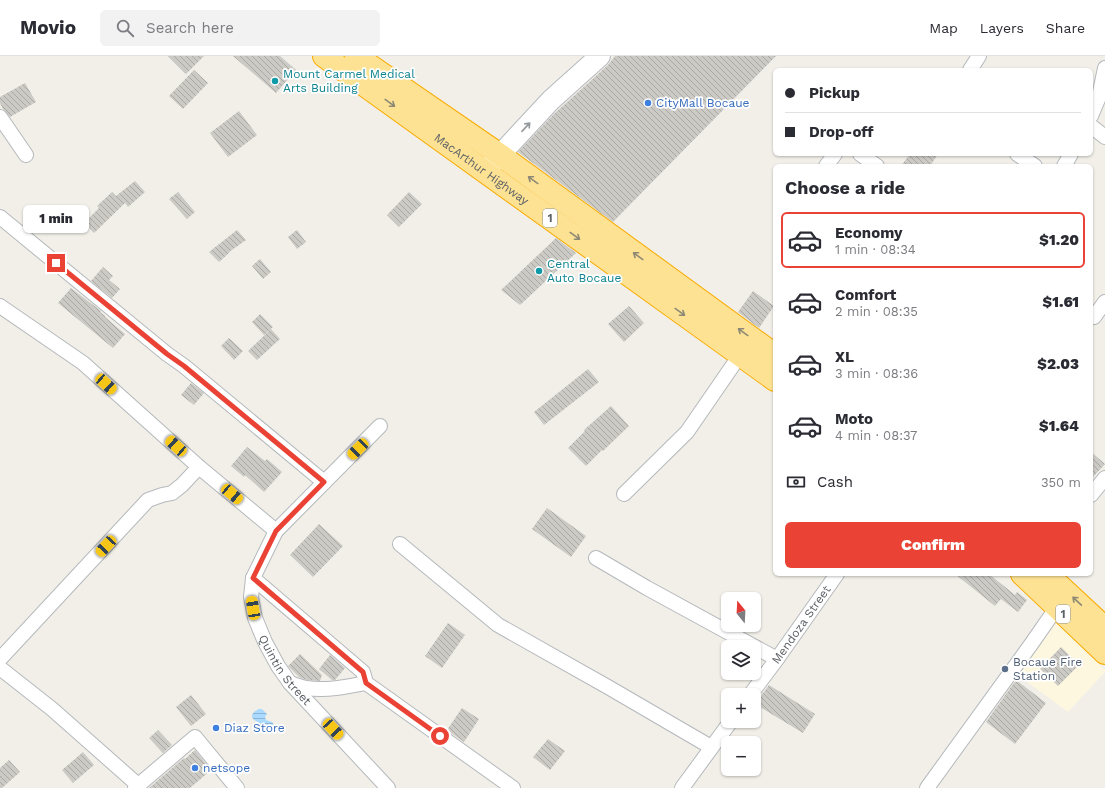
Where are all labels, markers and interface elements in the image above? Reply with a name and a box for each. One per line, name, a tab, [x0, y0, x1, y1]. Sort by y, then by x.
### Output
search box	[100, 10, 380, 46]
text: Movio	[20, 16, 76, 39]
icon: search	[114, 17, 136, 39]
text: Search here	[146, 19, 234, 37]
text: Map	[929, 20, 958, 36]
text: Layers	[980, 20, 1024, 36]
text: Share	[1046, 20, 1085, 36]
place label: Mount Carmel Medical Arts Building	[283, 67, 415, 95]
marker: Mount Carmel Medical Arts Building	[270, 76, 280, 86]
text: Pickup	[809, 84, 860, 102]
place label: CityMall Bocaue	[656, 96, 750, 110]
marker: CityMall Bocaue	[643, 98, 653, 108]
one-way arrow	[384, 99, 395, 107]
one-way arrow	[522, 122, 531, 132]
text: Drop-off	[809, 123, 874, 141]
street label: MacArthur Highway	[432, 131, 532, 208]
one-way arrow	[528, 175, 539, 184]
text: Choose a ride	[785, 177, 905, 198]
callout: 1 min	[23, 205, 89, 233]
road number: 1	[543, 209, 557, 227]
text: 1 min	[39, 211, 73, 226]
icon: car	[787, 222, 823, 258]
text: Economy	[835, 224, 902, 242]
text: $1.20	[1039, 231, 1079, 249]
one-way arrow	[569, 232, 580, 240]
text: 1 min · 08:34	[835, 242, 916, 257]
one-way arrow	[633, 252, 644, 260]
route end	[47, 254, 65, 272]
place label: Central Auto Bocaue	[547, 257, 621, 285]
marker: Central Auto Bocaue	[534, 266, 544, 276]
icon: car	[787, 284, 823, 320]
text: Comfort	[835, 286, 896, 304]
text: $1.61	[1043, 293, 1079, 311]
text: 2 min · 08:35	[835, 304, 918, 319]
one-way arrow	[675, 308, 686, 316]
one-way arrow	[738, 328, 749, 336]
icon: car	[787, 346, 823, 382]
text: XL	[835, 348, 854, 366]
text: $2.03	[1037, 355, 1079, 373]
text: 3 min · 08:36	[835, 366, 918, 381]
car	[93, 372, 119, 396]
icon: car	[787, 408, 823, 444]
text: Moto	[835, 410, 873, 428]
text: $1.64	[1039, 417, 1079, 435]
text: 4 min · 08:37	[835, 428, 917, 443]
car	[163, 434, 189, 458]
car	[345, 436, 371, 462]
icon: cash	[785, 471, 807, 493]
text: Cash	[817, 473, 853, 491]
text: 350 m	[1041, 475, 1081, 490]
car	[219, 482, 245, 506]
button: Confirm	[785, 522, 1081, 568]
car	[93, 533, 119, 559]
street label: Mendoza Street	[769, 583, 834, 666]
north arrow	[721, 592, 761, 632]
map controls	[721, 592, 761, 776]
car	[245, 595, 261, 621]
one-way arrow	[1072, 597, 1082, 606]
road number: 1	[1056, 605, 1070, 623]
street label: Quintin Street	[256, 633, 314, 708]
button: layers	[721, 640, 761, 680]
place label: Bocaue Fire Station	[1013, 655, 1082, 683]
marker: Bocaue Fire Station	[1000, 664, 1010, 674]
button: +	[721, 688, 761, 728]
car	[320, 716, 346, 742]
place label: Diaz Store	[224, 721, 285, 735]
marker: Diaz Store	[211, 723, 221, 733]
route start	[431, 727, 449, 745]
button: −	[721, 736, 761, 776]
place label: netsope	[203, 761, 250, 775]
marker: netsope	[190, 763, 200, 773]

